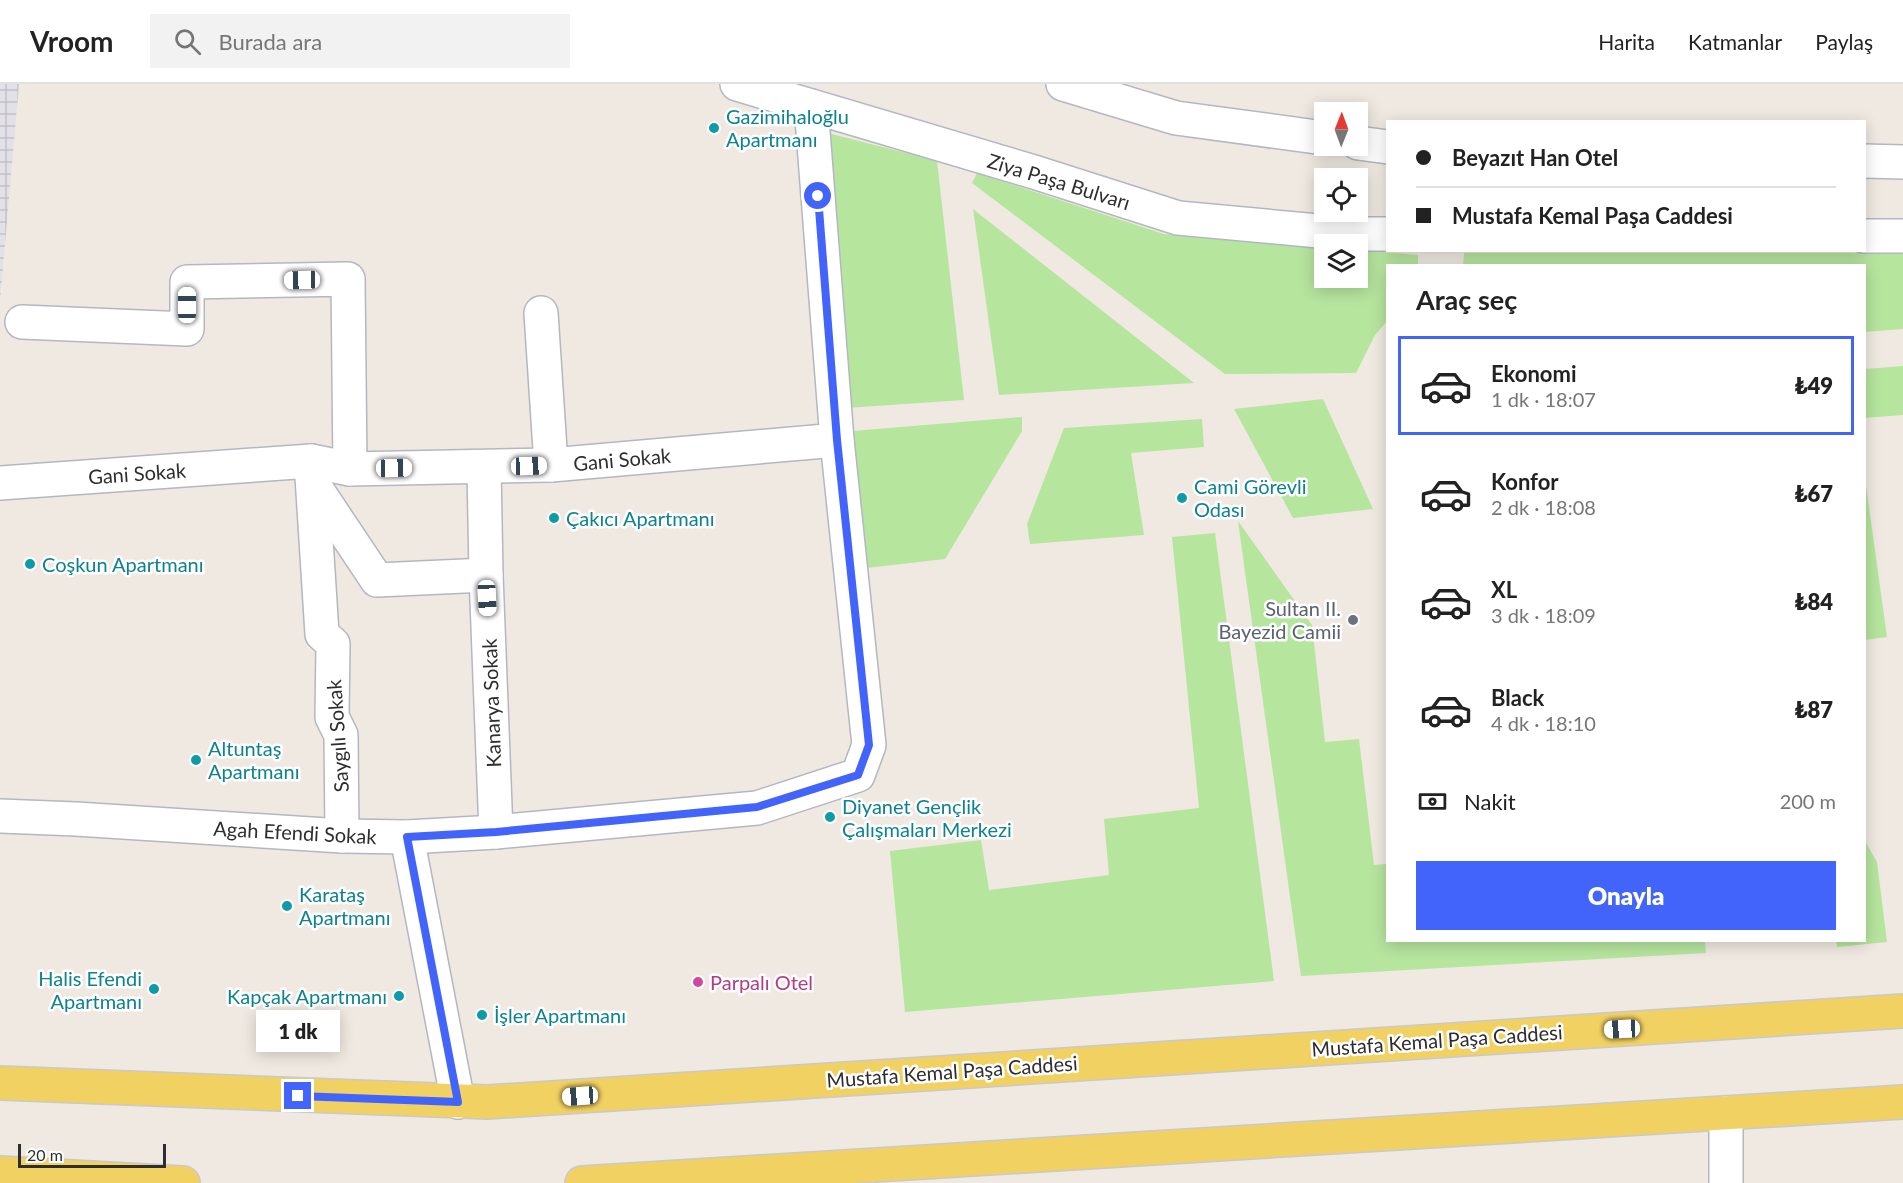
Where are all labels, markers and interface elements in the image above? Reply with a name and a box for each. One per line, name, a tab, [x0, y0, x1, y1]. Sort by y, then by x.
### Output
search box	[150, 14, 570, 68]
text: Vroom	[30, 24, 114, 58]
icon: search	[171, 25, 204, 58]
text: Burada ara	[219, 28, 322, 55]
text: Harita	[1598, 29, 1655, 54]
text: Katmanlar	[1688, 29, 1782, 54]
text: Paylaş	[1815, 29, 1873, 54]
north arrow	[1314, 102, 1368, 156]
map controls	[1314, 102, 1368, 288]
place label: Gazimihaloğlu Apartmanı	[726, 104, 849, 151]
marker: Gazimihaloğlu Apartmanı	[707, 121, 721, 135]
text: Beyazıt Han Otel	[1452, 144, 1618, 171]
street label: Ziya Paşa Bulvarı	[985, 148, 1133, 214]
button: locate	[1314, 168, 1368, 222]
route start	[804, 182, 831, 209]
text: Mustafa Kemal Paşa Caddesi	[1452, 202, 1733, 229]
button: layers	[1314, 234, 1368, 288]
car	[284, 271, 320, 289]
text: Araç seç	[1416, 283, 1517, 316]
car	[178, 287, 196, 323]
icon: car	[1419, 359, 1473, 413]
text: Ekonomi	[1491, 360, 1577, 387]
text: ₺49	[1795, 372, 1833, 399]
text: 1 dk · 18:07	[1491, 387, 1596, 411]
street label: Gani Sokak	[572, 443, 673, 475]
car	[511, 456, 547, 476]
street label: Gani Sokak	[87, 458, 188, 488]
car	[376, 459, 412, 477]
icon: car	[1419, 467, 1473, 521]
text: Konfor	[1491, 468, 1559, 495]
place label: Cami Görevli Odası	[1194, 474, 1307, 521]
text: ₺67	[1795, 480, 1833, 507]
marker: Cami Görevli Odası	[1175, 491, 1189, 505]
text: 2 dk · 18:08	[1491, 495, 1596, 519]
place label: Çakıcı Apartmanı	[566, 506, 715, 530]
marker: Çakıcı Apartmanı	[547, 511, 561, 525]
place label: Coşkun Apartmanı	[42, 552, 204, 576]
marker: Coşkun Apartmanı	[23, 557, 37, 571]
icon: car	[1419, 575, 1473, 629]
text: XL	[1491, 576, 1517, 603]
car	[477, 580, 497, 616]
text: ₺84	[1795, 588, 1833, 615]
place label: Sultan II. Bayezid Camii	[1218, 596, 1341, 643]
text: 3 dk · 18:09	[1491, 603, 1596, 627]
marker: Sultan II. Bayezid Camii	[1346, 613, 1360, 627]
street label: Kanarya Sokak	[477, 637, 505, 768]
street label: Saygılı Sokak	[321, 678, 353, 793]
icon: car	[1419, 683, 1473, 737]
text: Black	[1491, 684, 1544, 711]
text: ₺87	[1795, 696, 1833, 723]
text: 4 dk · 18:10	[1491, 711, 1596, 735]
place label: Altuntaş Apartmanı	[208, 736, 299, 783]
marker: Altuntaş Apartmanı	[189, 753, 203, 767]
icon: cash	[1416, 785, 1449, 818]
text: Nakit	[1464, 788, 1516, 815]
text: 200 m	[1780, 789, 1836, 813]
place label: Diyanet Gençlik Çalışmaları Merkezi	[842, 794, 1012, 841]
marker: Diyanet Gençlik Çalışmaları Merkezi	[823, 810, 837, 824]
street label: Agah Efendi Sokak	[213, 816, 378, 848]
button: Onayla	[1416, 861, 1836, 930]
place label: Karataş Apartmanı	[299, 882, 390, 929]
marker: Karataş Apartmanı	[280, 899, 294, 913]
place label: Halis Efendi Apartmanı	[38, 966, 142, 1013]
place label: Parpalı Otel	[710, 970, 813, 994]
marker: Parpalı Otel	[691, 975, 705, 989]
marker: Halis Efendi Apartmanı	[147, 982, 161, 996]
place label: Kapçak Apartmanı	[227, 984, 387, 1008]
marker: Kapçak Apartmanı	[392, 989, 406, 1003]
place label: İşler Apartmanı	[494, 1003, 626, 1027]
marker: İşler Apartmanı	[475, 1008, 489, 1022]
callout: 1 dk	[256, 1009, 340, 1051]
text: 1 dk	[279, 1019, 317, 1043]
street label: Mustafa Kemal Paşa Caddesi	[1311, 1019, 1563, 1061]
car	[1604, 1019, 1640, 1039]
street label: Mustafa Kemal Paşa Caddesi	[826, 1050, 1078, 1092]
route end	[284, 1082, 311, 1109]
car	[561, 1086, 599, 1106]
scale bar	[18, 1141, 166, 1168]
text: 20 m	[27, 1145, 63, 1164]

